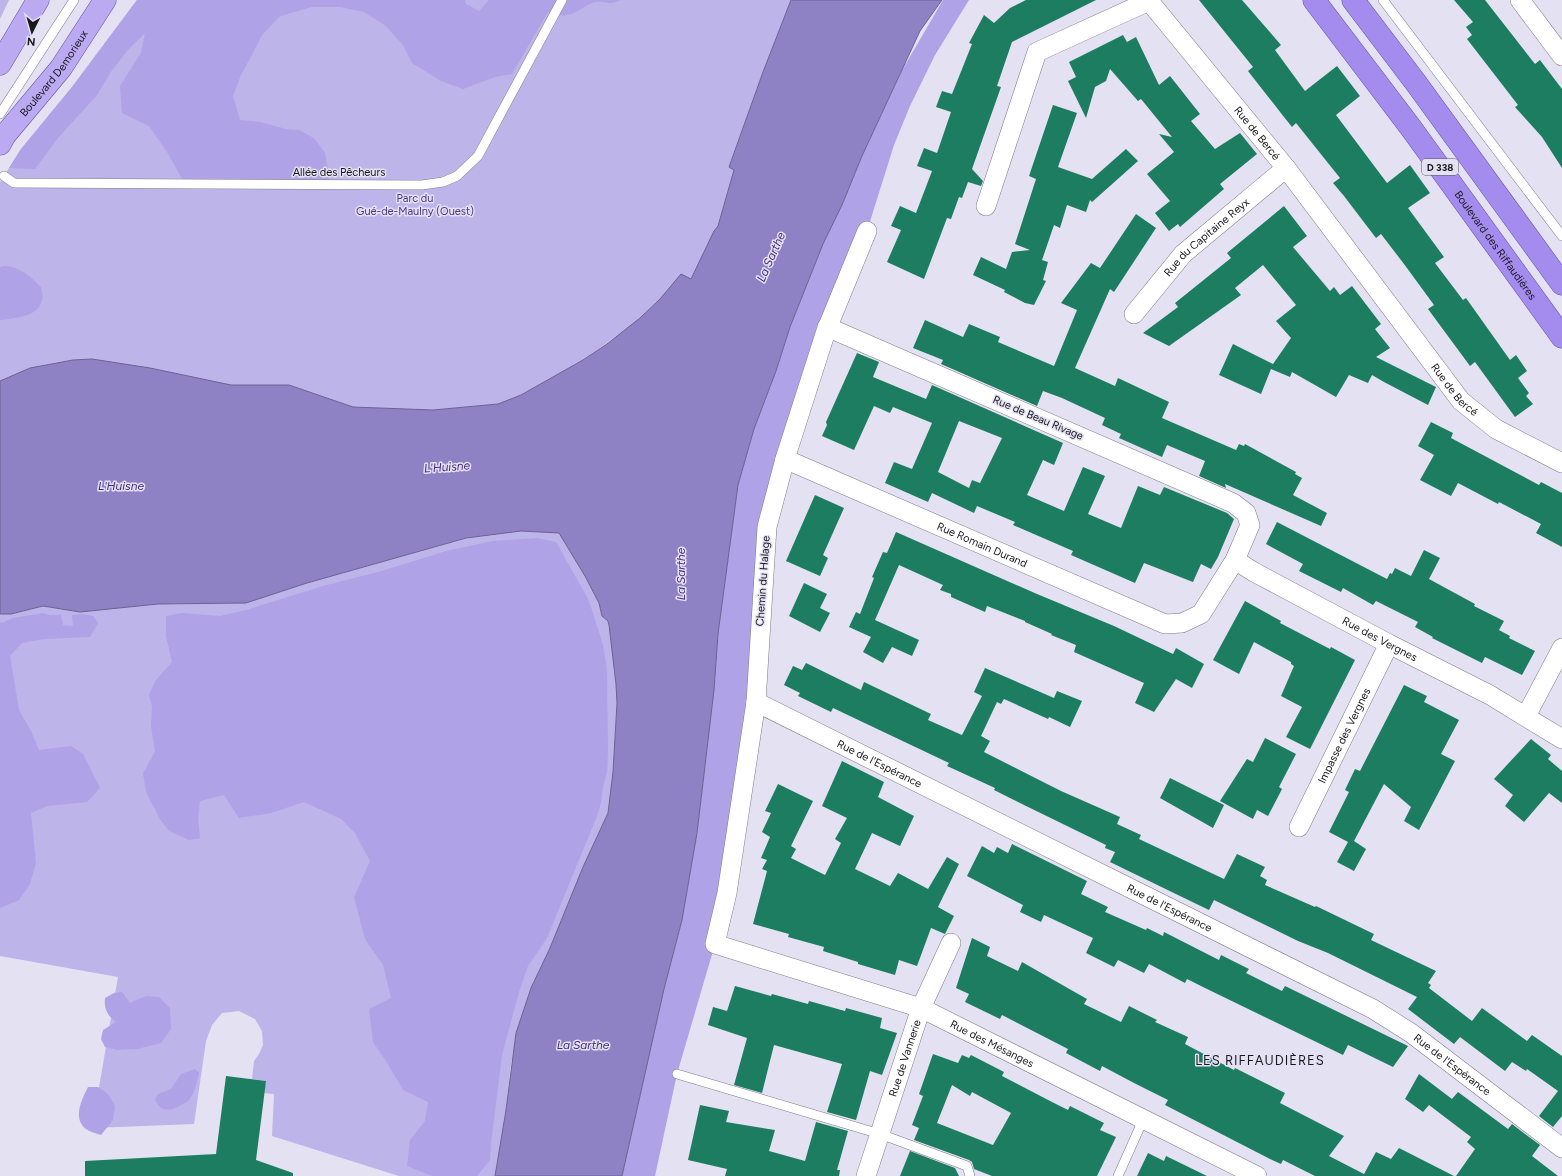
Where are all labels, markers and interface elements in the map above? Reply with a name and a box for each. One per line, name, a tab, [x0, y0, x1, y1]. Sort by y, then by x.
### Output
north arrow	[12, 12, 52, 52]
street label: Boulevard Demorieux	[17, 27, 91, 119]
text: N	[26, 35, 36, 48]
street label: Rue de Bercé	[1232, 104, 1283, 162]
road number: D 338	[1422, 159, 1458, 175]
street label: Allée des Pêcheurs	[293, 166, 385, 179]
street label: Boulevard des Riffaudières	[1452, 188, 1539, 302]
park label: Parc du Gué-de-Maulny (Ouest)	[356, 192, 474, 218]
street label: Rue du Capitaine Reyx	[1161, 195, 1252, 279]
water label: La Sarthe	[754, 230, 788, 284]
street label: Rue de Bercé	[1429, 361, 1481, 419]
street label: Rue de Beau Rivage	[991, 393, 1085, 443]
water label: L'Huisne	[424, 458, 471, 476]
water label: L'Huisne	[98, 479, 144, 493]
street label: Rue Romain Durand	[935, 519, 1029, 570]
street label: Chemin du Halage	[753, 535, 773, 627]
water label: La Sarthe	[674, 547, 688, 600]
street label: Rue des Vergnes	[1340, 614, 1420, 664]
street label: Impasse des Vergnes	[1315, 686, 1373, 785]
street label: Rue de l'Espérance	[835, 737, 924, 790]
street label: Rue de l'Espérance	[1125, 881, 1214, 934]
street label: Rue des Mésanges	[948, 1017, 1036, 1070]
street label: Rue de Vannerie	[886, 1018, 923, 1098]
street label: Rue de l'Espérance	[1411, 1031, 1493, 1098]
water label: La Sarthe	[557, 1038, 610, 1052]
district label: LES RIFFAUDIÈRES	[1195, 1053, 1325, 1068]

